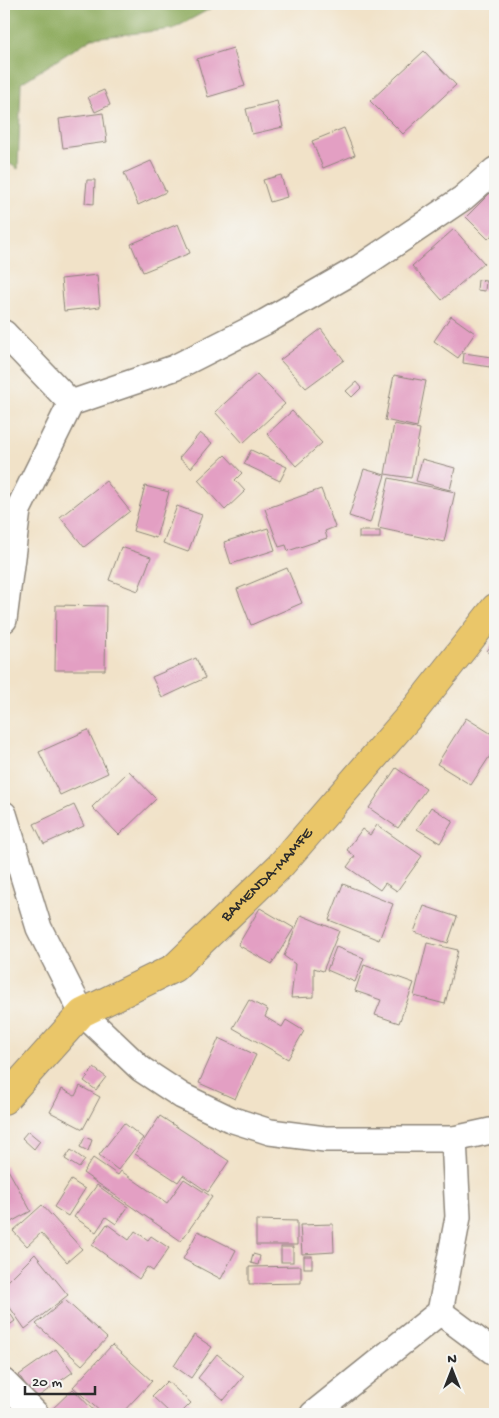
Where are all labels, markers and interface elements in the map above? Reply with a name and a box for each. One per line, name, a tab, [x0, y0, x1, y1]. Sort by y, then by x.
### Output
street label: BAMENDA-MAMFE	[217, 824, 318, 927]
north arrow	[426, 1346, 476, 1396]
text: N	[447, 1351, 457, 1368]
scale bar	[25, 1363, 95, 1395]
text: 20 m	[32, 1374, 62, 1392]

